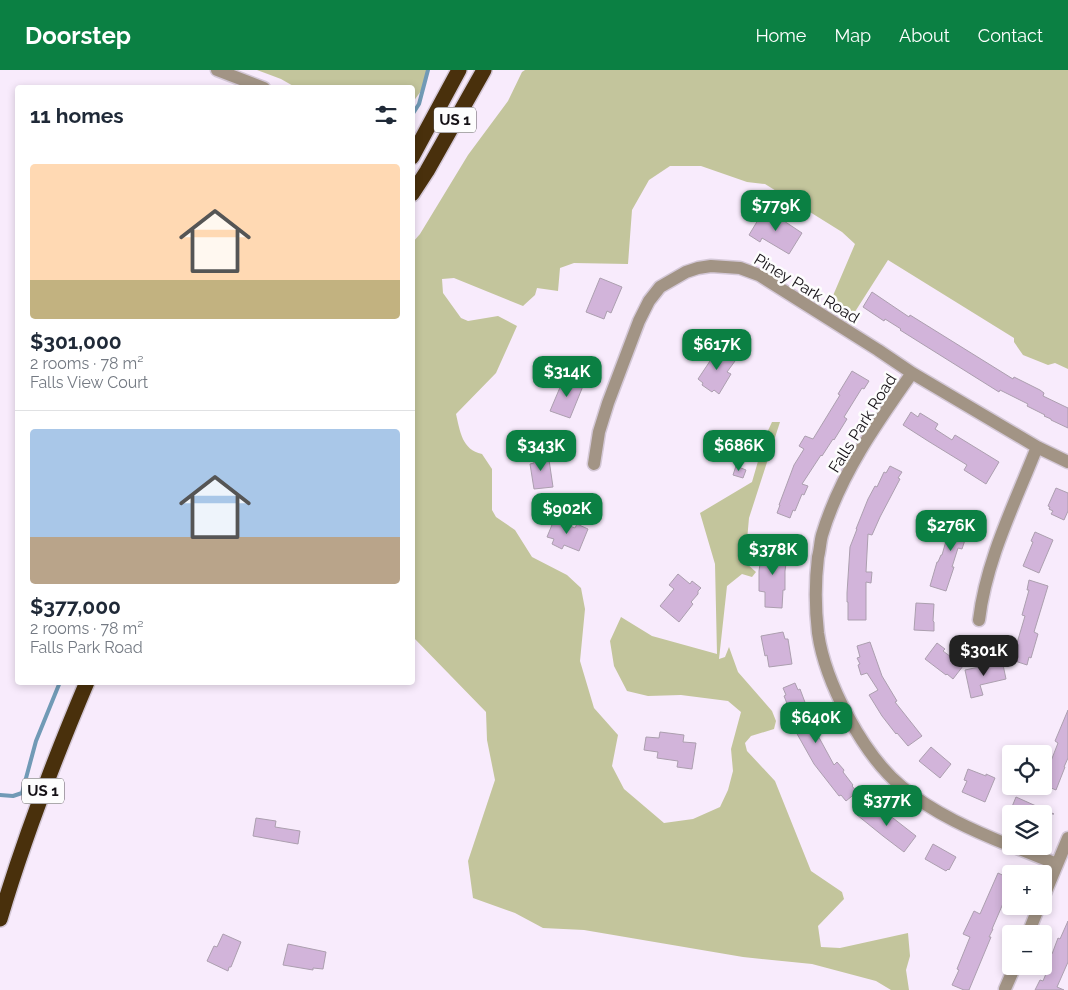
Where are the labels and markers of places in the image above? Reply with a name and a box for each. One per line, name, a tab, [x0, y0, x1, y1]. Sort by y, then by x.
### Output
pin: $779K	[741, 190, 811, 232]
pin: $617K	[682, 328, 752, 371]
pin: $314K	[532, 356, 602, 398]
pin: $343K	[506, 430, 576, 472]
pin: $686K	[704, 430, 774, 472]
pin: $902K	[532, 492, 602, 535]
pin: $276K	[916, 510, 986, 552]
pin: $378K	[738, 534, 808, 576]
pin: $301K	[949, 634, 1019, 677]
pin: $640K	[781, 702, 851, 744]
pin: $377K	[852, 784, 922, 827]

